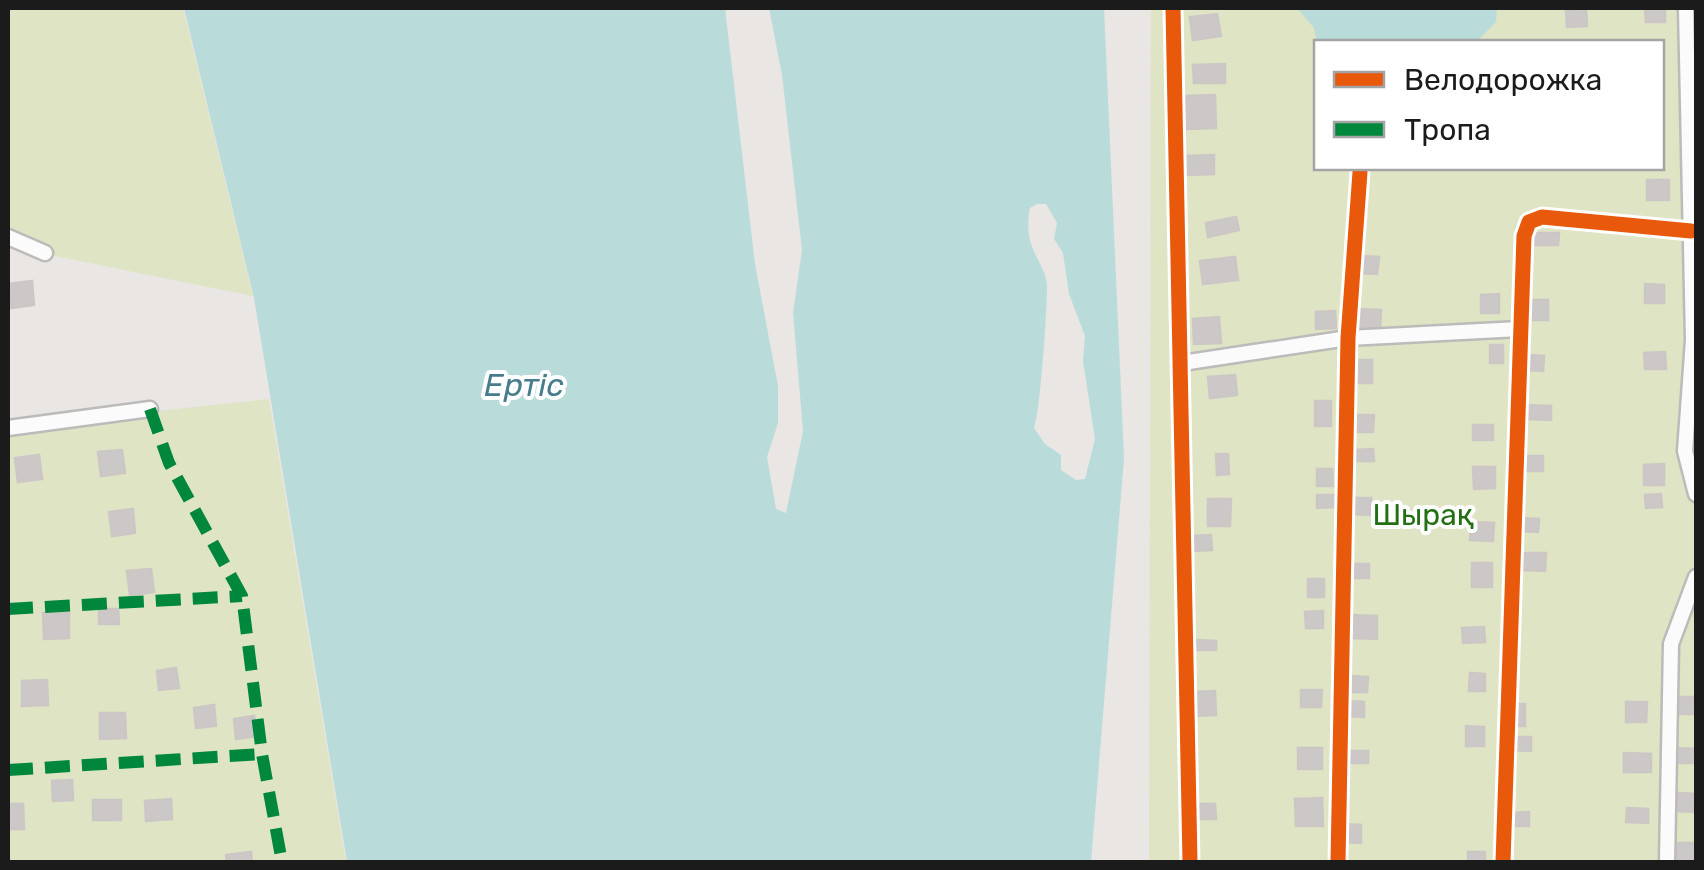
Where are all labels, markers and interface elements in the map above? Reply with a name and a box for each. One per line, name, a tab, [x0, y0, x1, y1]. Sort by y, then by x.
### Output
legend	[1314, 40, 1664, 170]
text: Велодорожка	[1404, 62, 1602, 98]
text: Тропа	[1404, 112, 1491, 148]
water label: Ертіс	[484, 366, 564, 404]
park label: Шырақ	[1372, 497, 1474, 533]

